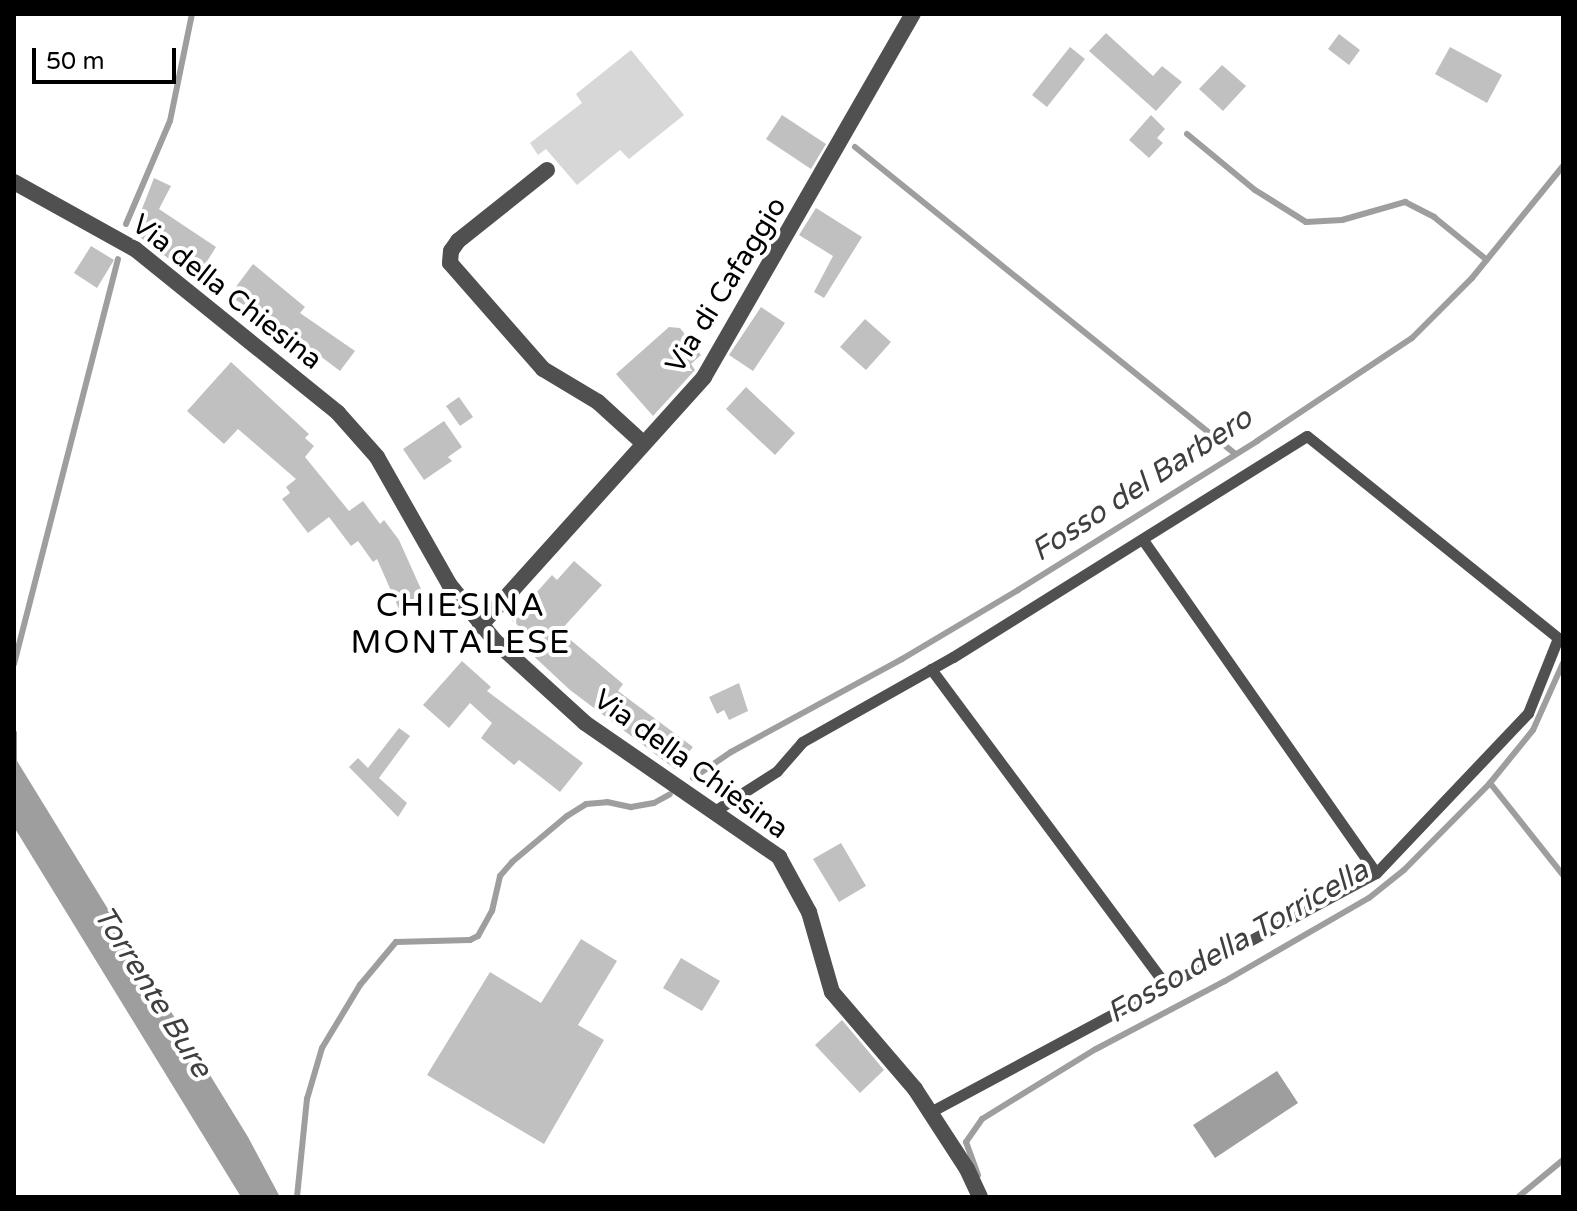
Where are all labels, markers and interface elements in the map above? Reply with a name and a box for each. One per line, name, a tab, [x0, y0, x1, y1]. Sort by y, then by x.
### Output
scale bar	[36, 32, 180, 82]
text: 50 m	[46, 47, 104, 76]
street label: Via di Cafaggio	[658, 191, 794, 379]
street label: Via della Chiesina	[125, 207, 329, 377]
water label: Fosso del Barbero	[1025, 400, 1259, 570]
district label: CHIESINA MONTALESE	[351, 588, 571, 663]
street label: Via della Chiesina	[587, 682, 795, 846]
water label: Fosso della Torricella	[1101, 853, 1375, 1031]
water label: Torrente Bure	[85, 900, 219, 1084]

